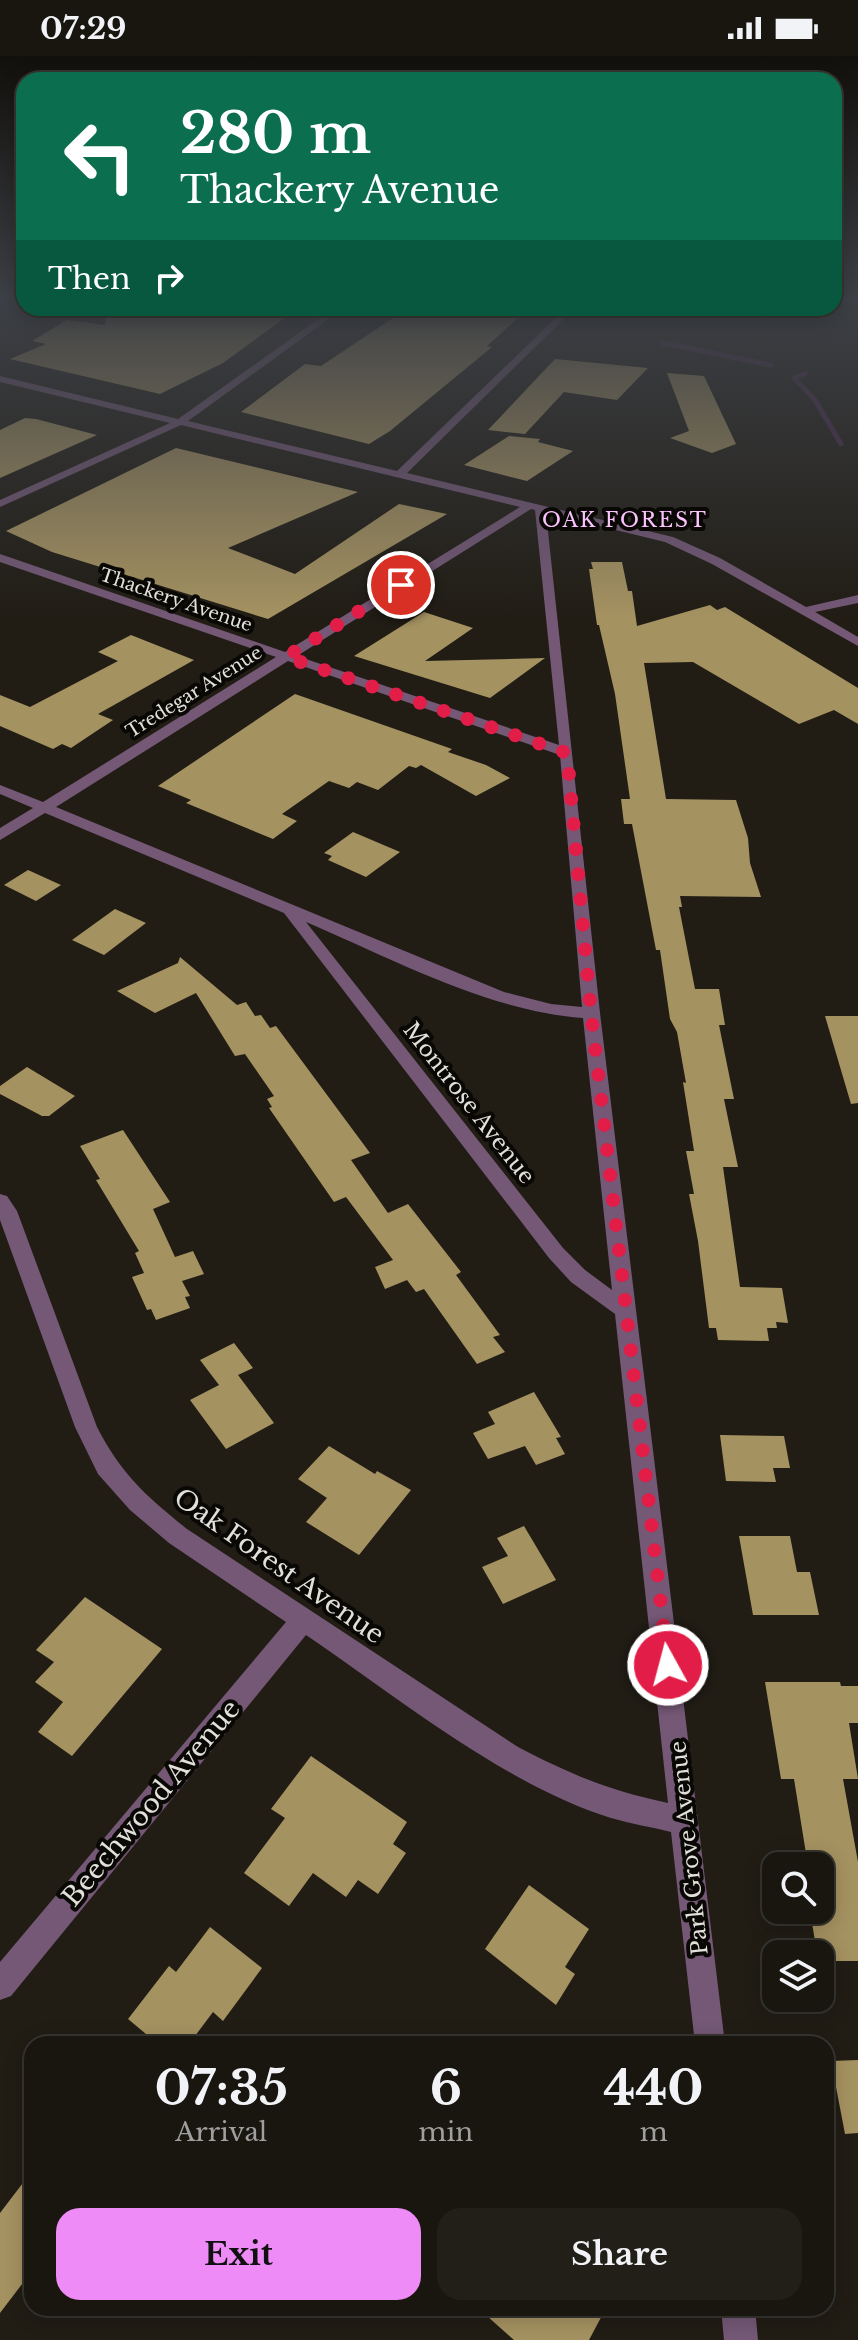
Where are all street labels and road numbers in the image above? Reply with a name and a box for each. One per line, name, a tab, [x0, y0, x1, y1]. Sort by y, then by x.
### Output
street label: Thackery Avenue	[97, 564, 255, 636]
street label: Tredegar Avenue	[122, 641, 266, 743]
street label: Montrose Avenue	[398, 1017, 540, 1189]
street label: Oak Forest Avenue	[168, 1481, 390, 1651]
street label: Beechwood Avenue	[55, 1693, 247, 1913]
street label: Park Grove Avenue	[664, 1740, 714, 1956]

